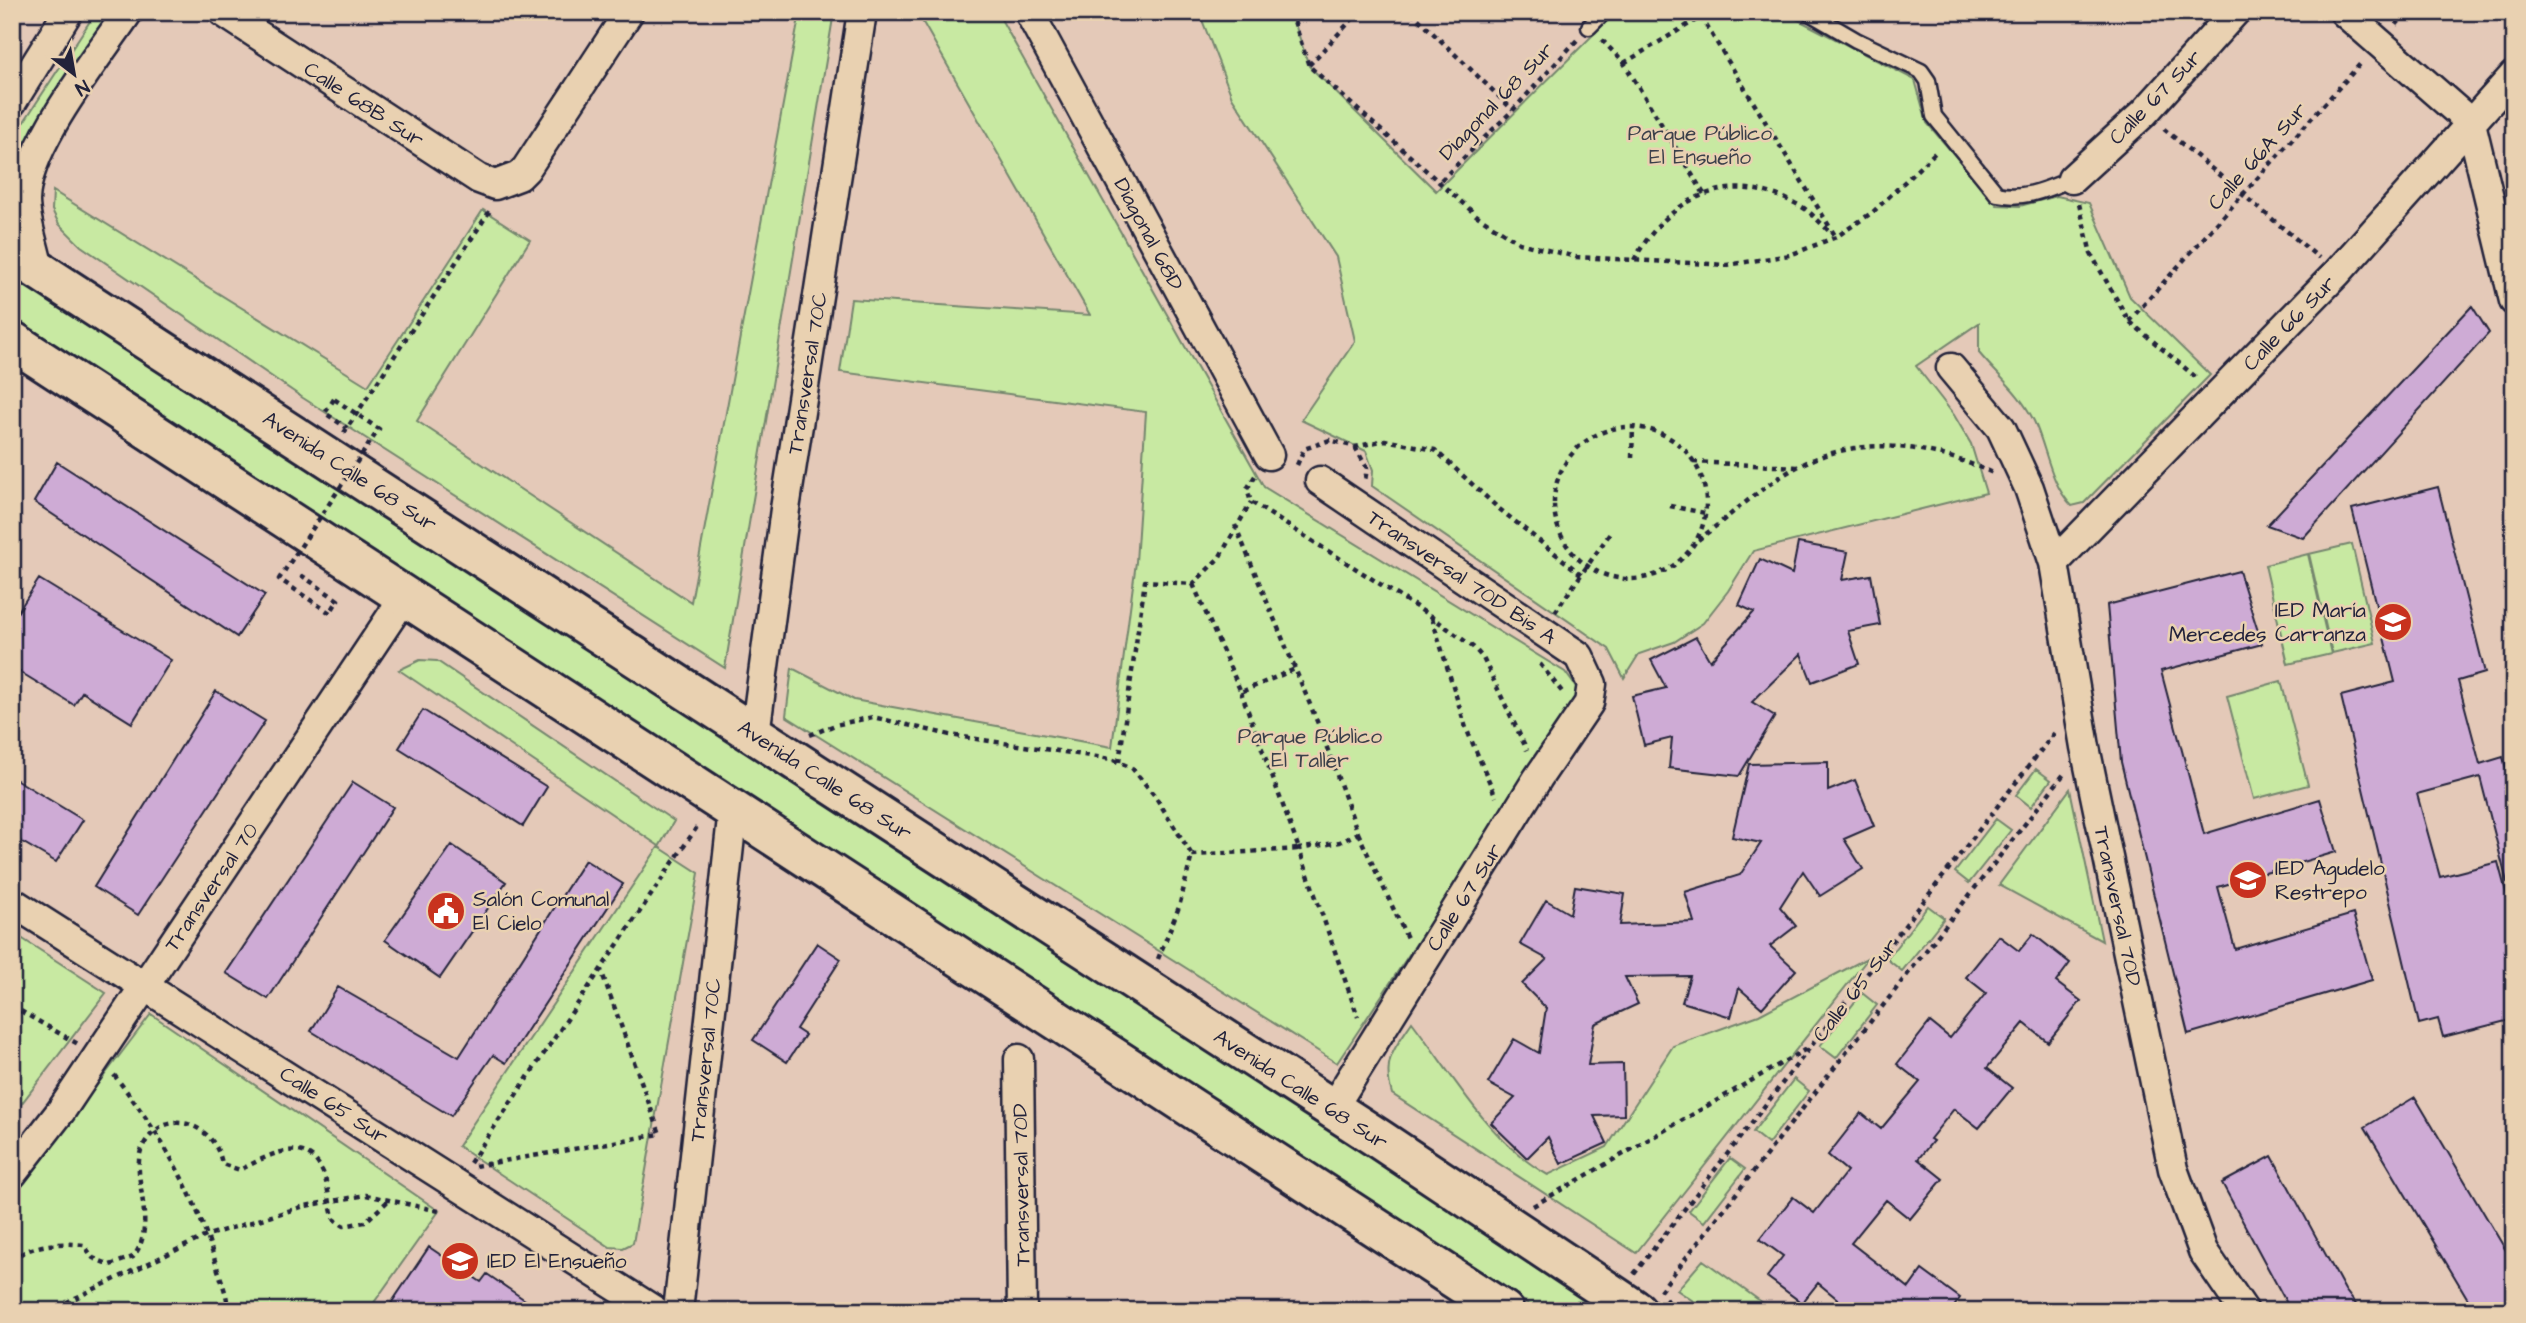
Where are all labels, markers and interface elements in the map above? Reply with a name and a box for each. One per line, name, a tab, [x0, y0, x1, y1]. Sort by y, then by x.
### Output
street label: Diagonal 68 Sur	[1432, 36, 1562, 168]
north arrow	[38, 38, 108, 108]
street label: Calle 67 Sur	[2102, 43, 2209, 151]
street label: Calle 68B Sur	[298, 55, 430, 154]
text: N	[70, 73, 94, 102]
street label: Calle 66A Sur	[2201, 96, 2314, 217]
park label: Parque Público El Ensueño	[1628, 119, 1772, 172]
street label: Diagonal 68D	[1105, 173, 1191, 297]
street label: Calle 66 Sur	[2236, 269, 2343, 377]
street label: Transversal 70C	[780, 290, 835, 456]
street label: Avenida Calle 68 Sur	[257, 404, 443, 539]
street label: Transversal 70D Bis A	[1362, 503, 1562, 652]
place label: IED María Mercedes Carranza	[2169, 596, 2366, 649]
school or university icon: IED María Mercedes Carranza	[2372, 601, 2414, 643]
street label: Avenida Calle 68 Sur	[732, 713, 918, 848]
park label: Parque Público El Taller	[1238, 722, 1382, 775]
street label: Transversal 70	[158, 817, 265, 957]
street label: Transversal 70D	[2086, 823, 2149, 989]
street label: Calle 67 Sur	[1420, 837, 1509, 957]
place label: IED Agudelo Restrepo	[2275, 854, 2385, 908]
school or university icon: IED Agudelo Restrepo	[2227, 859, 2269, 901]
place label: Salón Comunal El Cielo	[473, 885, 609, 938]
public building icon: Salón Comunal El Cielo	[425, 890, 467, 932]
street label: Calle 65 Sur	[1806, 932, 1905, 1048]
street label: Transversal 70C	[682, 977, 729, 1143]
street label: Avenida Calle 68 Sur	[1208, 1022, 1394, 1157]
street label: Calle 65 Sur	[274, 1059, 394, 1152]
street label: Transversal 70D	[1006, 1103, 1037, 1267]
school or university icon: IED El Ensueño	[439, 1240, 481, 1282]
place label: IED El Ensueño	[487, 1247, 627, 1276]

